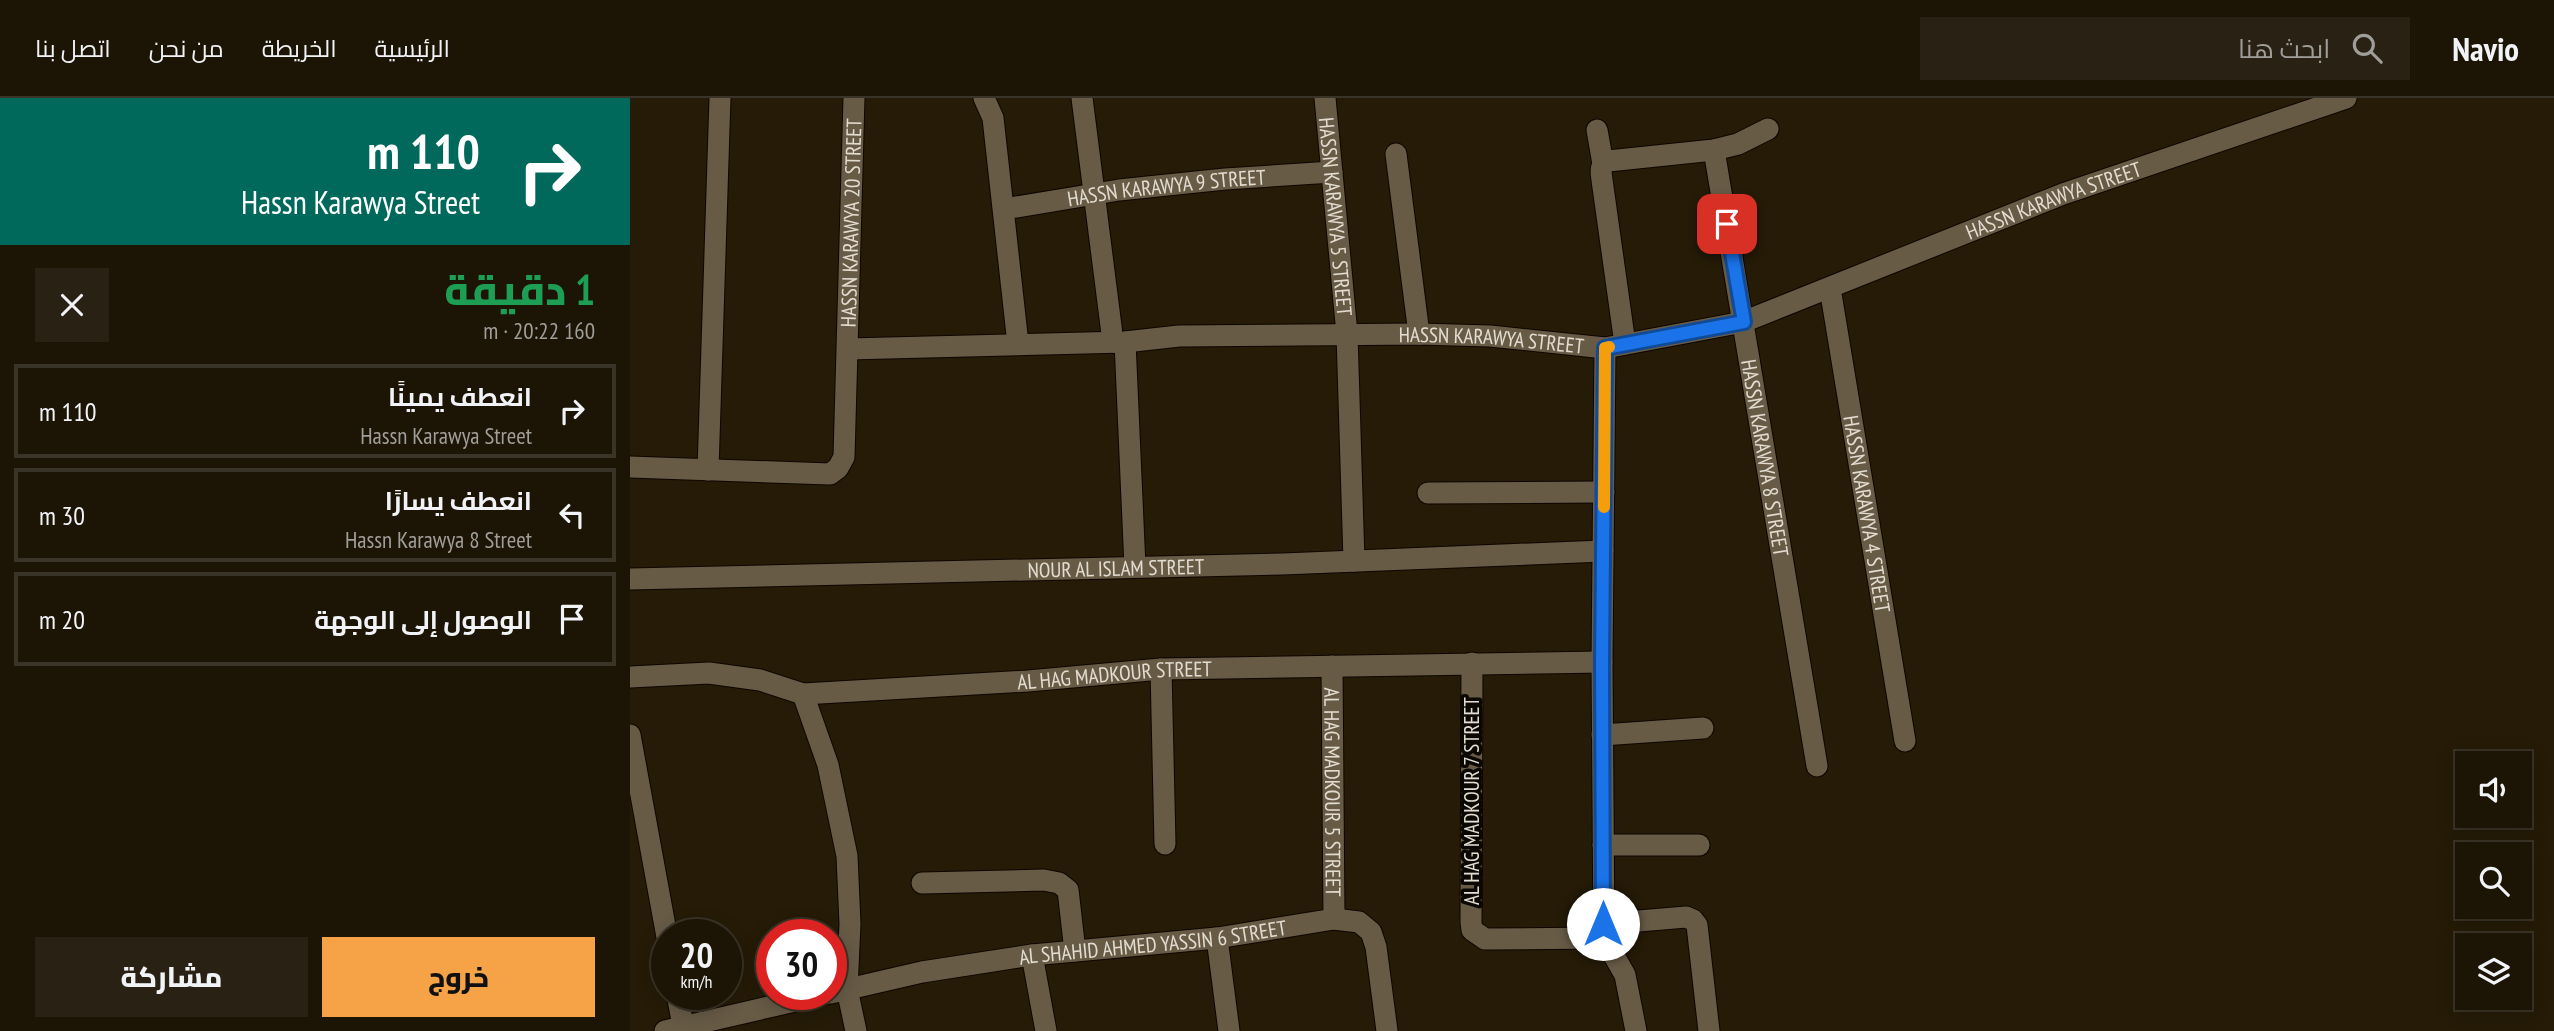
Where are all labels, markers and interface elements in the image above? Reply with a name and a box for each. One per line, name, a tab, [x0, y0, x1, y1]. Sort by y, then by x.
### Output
search box	[1920, 17, 2410, 80]
text: Navio	[2452, 27, 2519, 70]
icon: search	[2348, 29, 2386, 67]
text: ابحث هنا	[2238, 32, 2330, 65]
text: اتصل بنا	[35, 33, 111, 64]
text: من نحن	[149, 33, 224, 64]
text: الخريطة	[262, 33, 337, 64]
text: الرئيسية	[375, 33, 450, 64]
street label: HASSN KARAWYA 5 STREET	[1313, 116, 1359, 318]
street label: HASSN KARAWYA 20 STREET	[834, 117, 867, 328]
text: 110 m	[367, 119, 480, 183]
icon: right	[504, 126, 595, 217]
street label: HASSN KARAWYA STREET	[1961, 155, 2145, 245]
street label: HASSN KARAWYA 9 STREET	[1065, 163, 1267, 212]
text: Hassn Karawya Street	[241, 181, 480, 223]
pin	[1697, 194, 1757, 254]
icon: arrive	[1708, 205, 1746, 243]
text: 1 دقيقة	[444, 262, 595, 317]
button: close	[35, 268, 109, 342]
text: 160 m · 20:22	[483, 316, 595, 345]
street label: HASSN KARAWYA STREET	[1399, 320, 1586, 359]
street label: HASSN KARAWYA 8 STREET	[1736, 357, 1795, 559]
text: انعطف يمينًا	[388, 380, 532, 413]
icon: right	[553, 392, 591, 430]
text: 110 m	[39, 395, 97, 428]
street label: HASSN KARAWYA 4 STREET	[1838, 413, 1897, 615]
text: Hassn Karawya Street	[360, 421, 532, 450]
text: انعطف يسارًا	[385, 484, 532, 517]
icon: left	[553, 496, 591, 534]
text: 30 m	[39, 499, 85, 532]
text: Hassn Karawya 8 Street	[345, 525, 532, 554]
street label: NOUR AL ISLAM STREET	[1027, 552, 1205, 583]
icon: arrive	[553, 600, 591, 638]
text: 20 m	[39, 603, 85, 636]
text: الوصول إلى الوجهة	[314, 603, 532, 636]
street label: AL HAG MADKOUR STREET	[1016, 655, 1213, 695]
street label: AL HAG MADKOUR 5 STREET	[1319, 687, 1347, 897]
street label: AL HAG MADKOUR 7 STREET	[1458, 696, 1485, 905]
map controls	[2455, 751, 2532, 1010]
button: sound	[2455, 751, 2532, 828]
button: search	[2455, 842, 2532, 919]
position arrow	[1566, 887, 1640, 961]
street label: AL SHAHID AHMED YASSIN 6 STREET	[1017, 913, 1289, 970]
speed limit sign: 30	[756, 919, 847, 1010]
text: 20	[680, 932, 713, 978]
button: layers	[2455, 933, 2532, 1010]
button: مشاركة	[35, 937, 308, 1017]
button: خروج	[322, 937, 595, 1017]
text: km/h	[681, 970, 712, 993]

